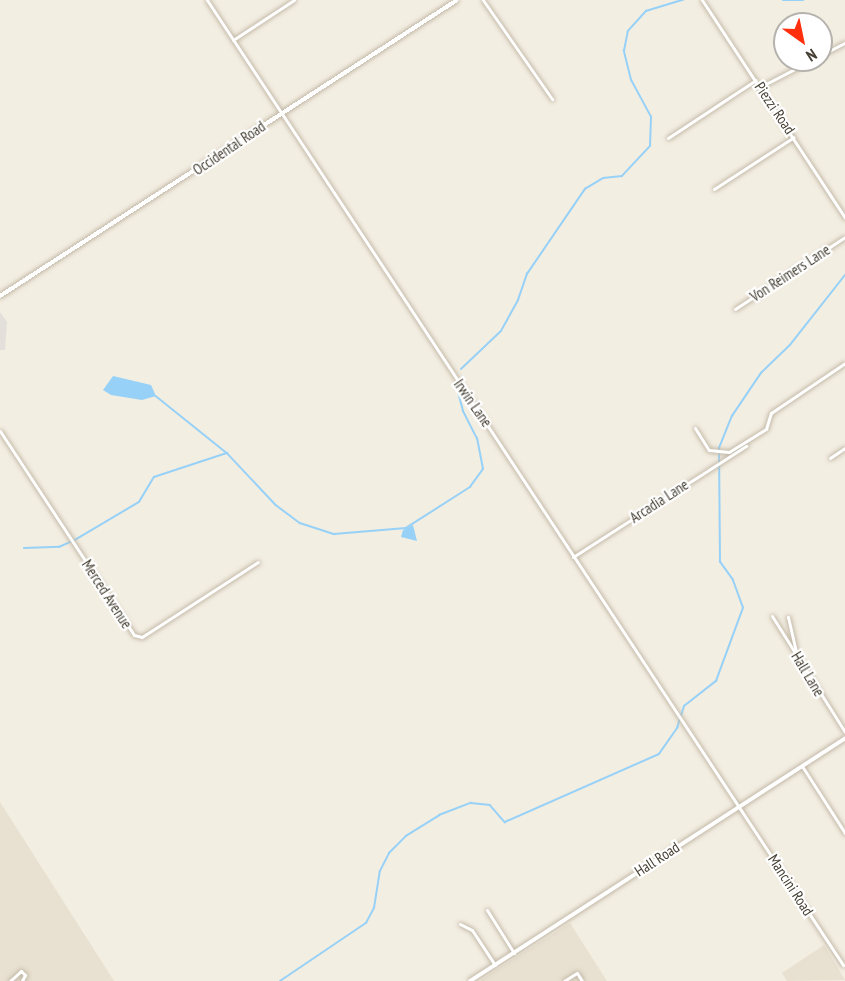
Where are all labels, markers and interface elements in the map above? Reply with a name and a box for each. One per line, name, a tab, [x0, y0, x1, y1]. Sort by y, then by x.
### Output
north arrow	[773, 12, 833, 72]
text: N	[803, 45, 821, 66]
street label: Piezzi Road	[751, 79, 799, 137]
street label: Occidental Road	[189, 117, 269, 179]
street label: Von Reimers Lane	[747, 240, 833, 306]
street label: Irwin Lane	[450, 376, 496, 430]
street label: Arcadia Lane	[626, 475, 692, 527]
street label: Merced Avenue	[78, 556, 136, 632]
street label: Hall Lane	[788, 648, 828, 700]
street label: Hall Road	[631, 838, 683, 880]
street label: Mancini Road	[765, 851, 817, 919]

